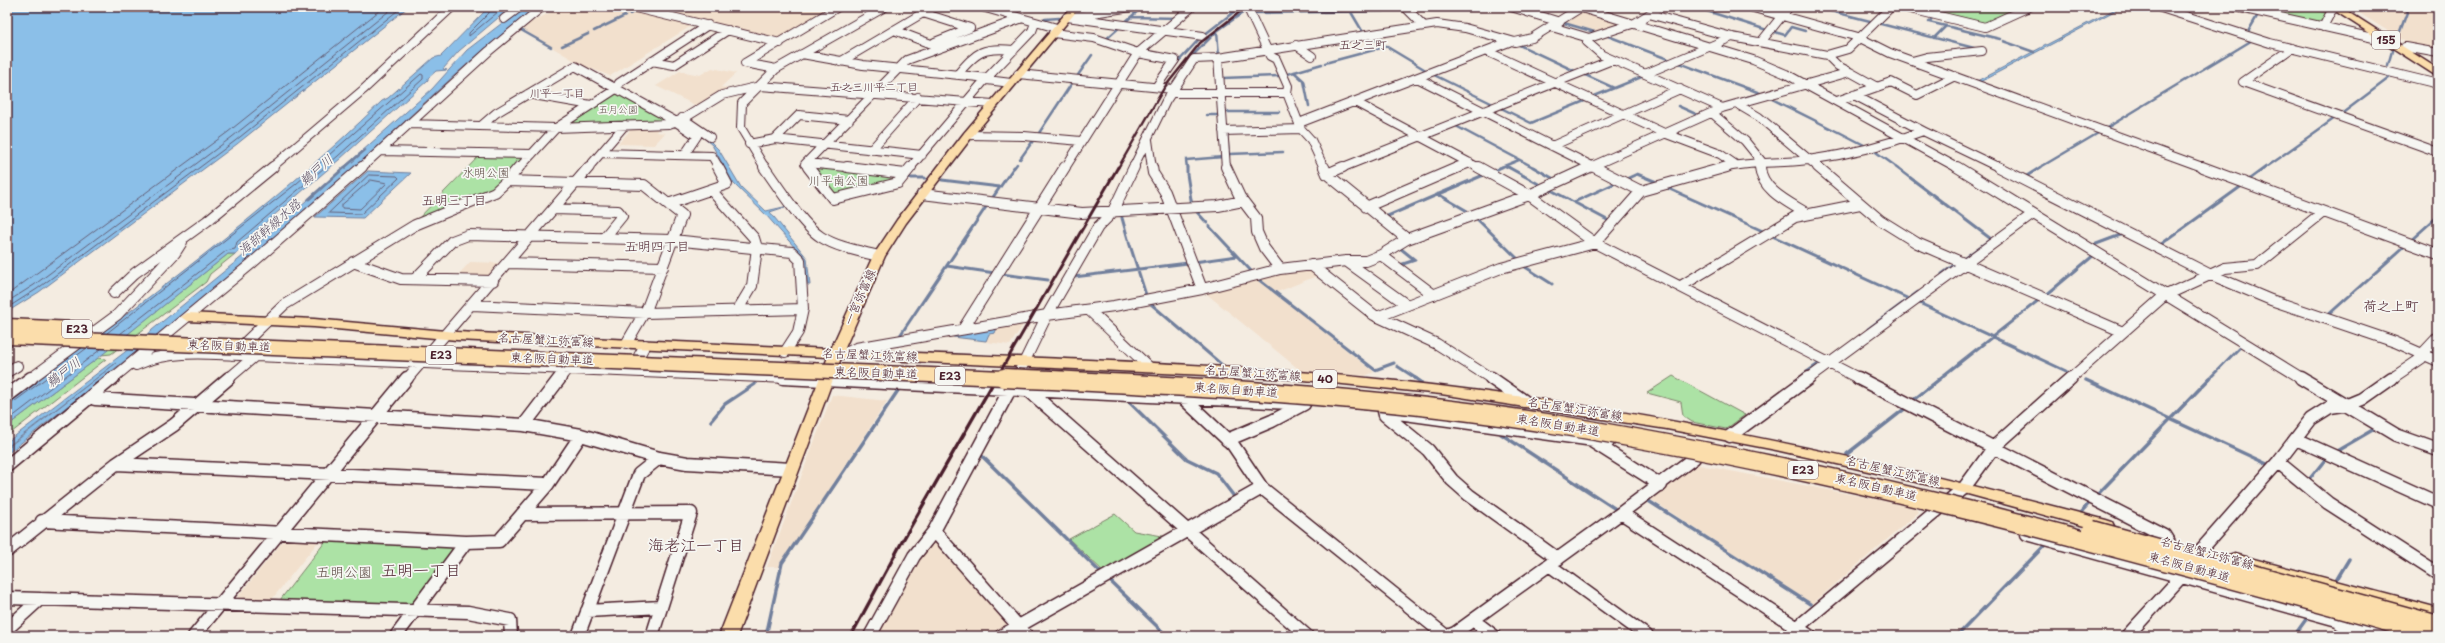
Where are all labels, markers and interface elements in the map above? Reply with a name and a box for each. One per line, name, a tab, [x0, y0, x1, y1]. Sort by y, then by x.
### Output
road number: 155	[2372, 31, 2400, 49]
district label: 五之三町	[1339, 35, 1387, 53]
district label: 五之三川平二丁目	[830, 78, 918, 95]
district label: 川平一丁目	[530, 84, 585, 101]
park label: 五月公園	[598, 101, 638, 116]
water label: 鵜戸川	[295, 150, 337, 190]
park label: 水明公園	[462, 163, 510, 181]
park label: 川平南公園	[809, 171, 869, 189]
district label: 五明三丁目	[421, 190, 487, 209]
water label: 海部幹線水路	[233, 193, 305, 259]
district label: 五明四丁目	[624, 236, 690, 255]
street label: 一宮弥富線	[839, 266, 880, 328]
district label: 荷之上町	[2363, 295, 2419, 316]
road number: E23	[62, 320, 92, 338]
street label: 名古屋蟹江弥富線	[498, 328, 594, 351]
street label: 東名阪自動車道	[187, 335, 271, 355]
street label: 名古屋蟹江弥富線	[822, 343, 918, 365]
road number: E23	[426, 346, 456, 364]
street label: 東名阪自動車道	[510, 348, 594, 368]
water label: 鵜戸川	[41, 352, 84, 391]
street label: 名古屋蟹江弥富線	[1205, 360, 1302, 384]
street label: 東名阪自動車道	[834, 362, 918, 382]
road number: E23	[935, 367, 965, 385]
road number: 40	[1313, 370, 1337, 388]
street label: 東名阪自動車道	[1194, 377, 1279, 401]
street label: 名古屋蟹江弥富線	[1526, 392, 1624, 424]
street label: 東名阪自動車道	[1515, 409, 1601, 439]
street label: 名古屋蟹江弥富線	[1844, 450, 1942, 490]
road number: E23	[1788, 461, 1818, 479]
street label: 東名阪自動車道	[1833, 468, 1919, 504]
street label: 名古屋蟹江弥富線	[2159, 531, 2256, 573]
district label: 海老江一丁目	[648, 532, 744, 556]
street label: 東名阪自動車道	[2146, 546, 2232, 586]
district label: 五明一丁目	[381, 557, 461, 581]
park label: 五明公園	[316, 561, 372, 582]

